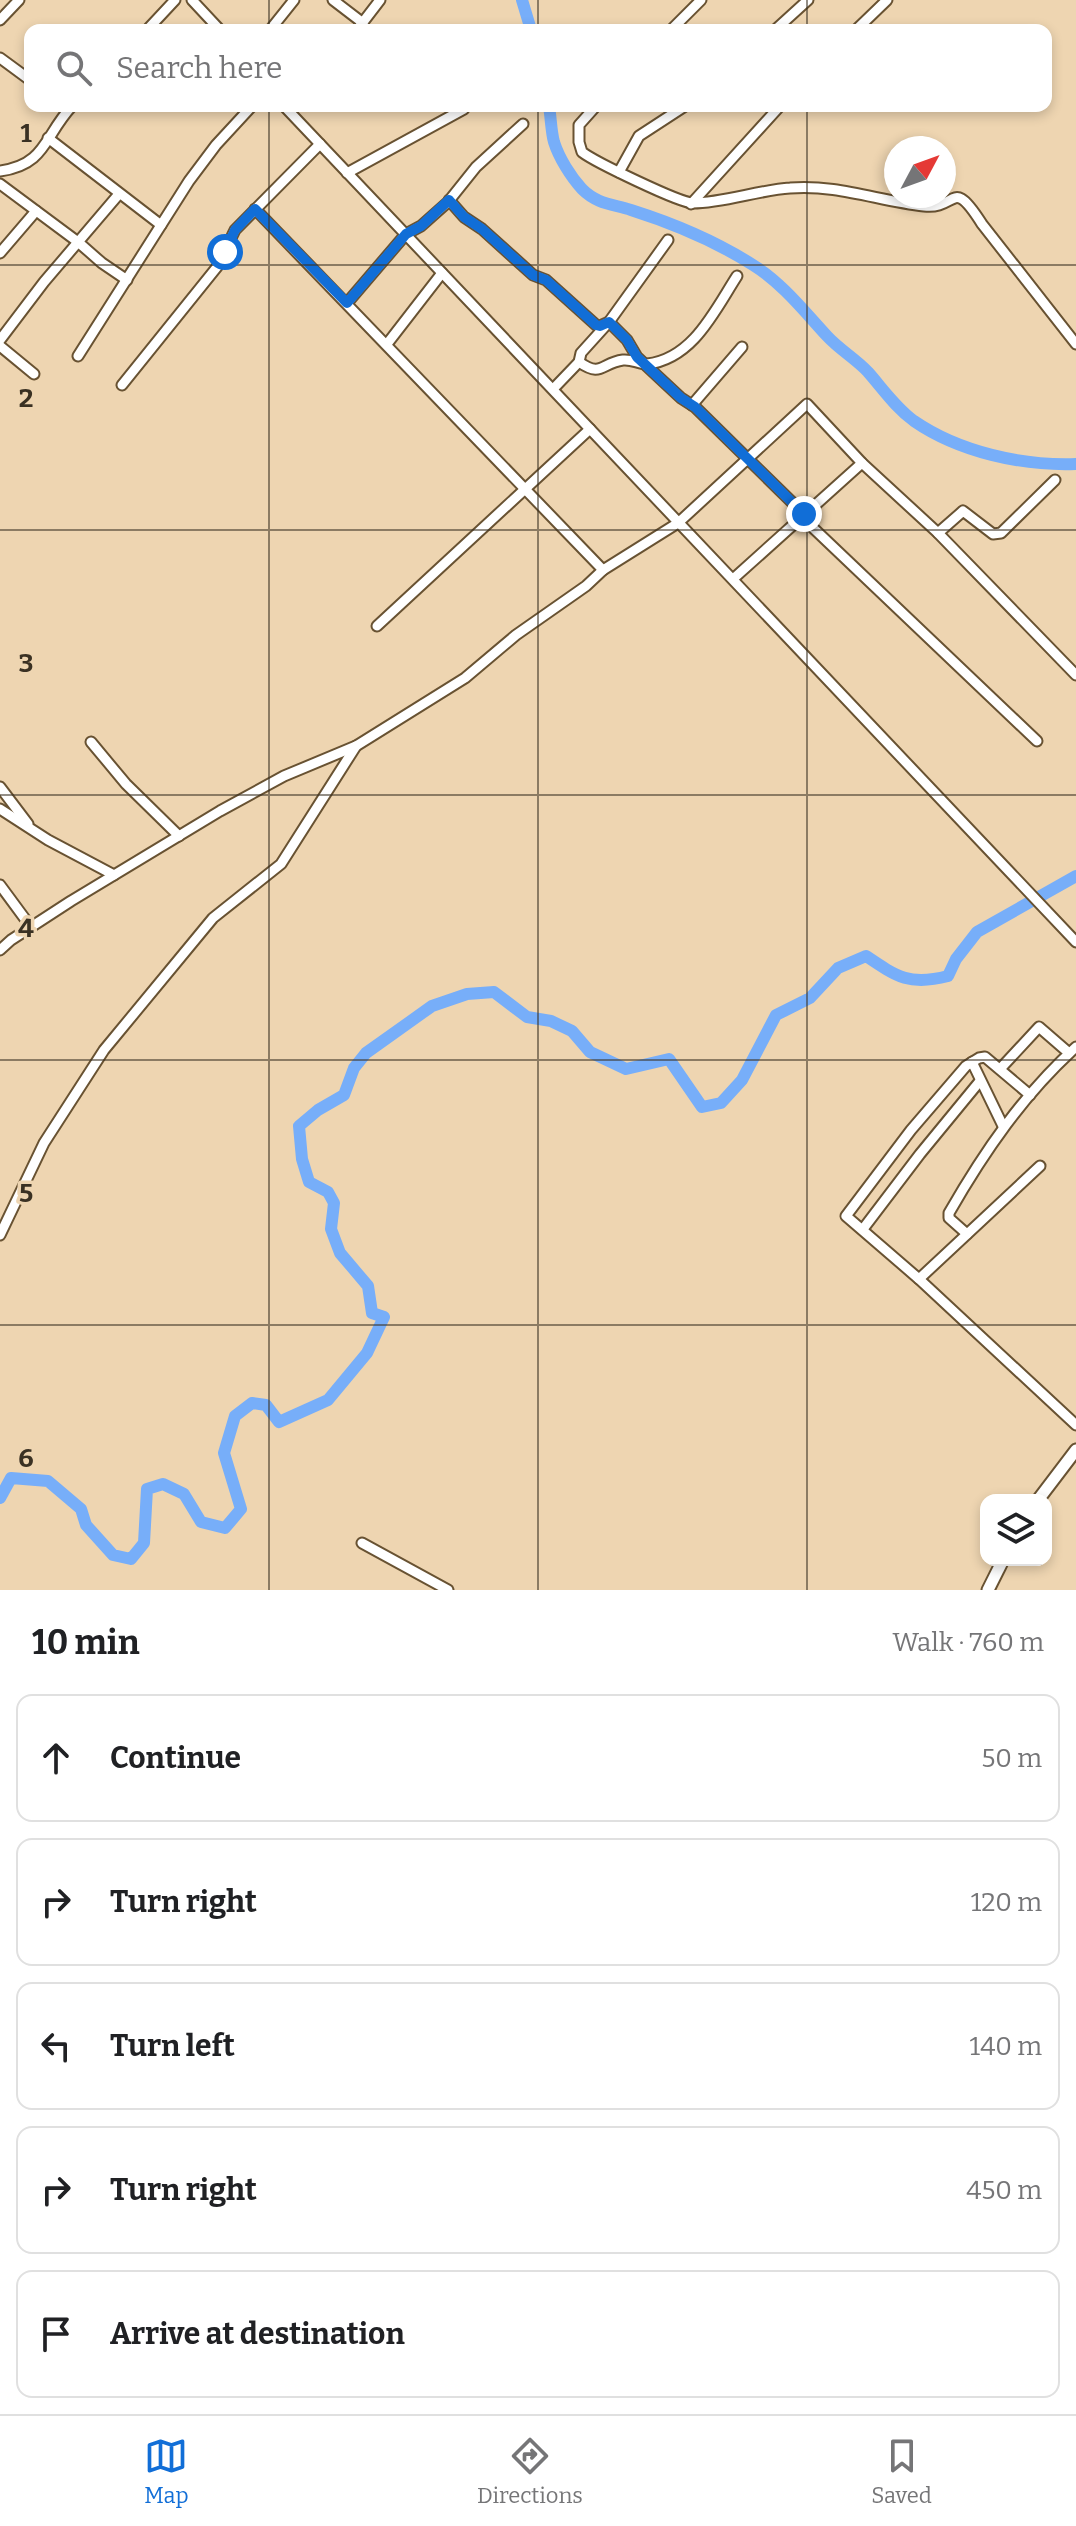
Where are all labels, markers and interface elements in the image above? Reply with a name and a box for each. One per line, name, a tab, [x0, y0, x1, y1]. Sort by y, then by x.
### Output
search box	[24, 24, 1052, 112]
icon: search	[52, 46, 96, 90]
text: Search here	[116, 50, 283, 86]
text: 1	[20, 118, 32, 149]
north arrow	[884, 136, 956, 208]
route start	[207, 234, 243, 270]
text: 2	[19, 383, 33, 414]
route end	[786, 496, 822, 532]
text: 3	[19, 648, 33, 679]
text: 4	[18, 913, 34, 944]
text: 5	[19, 1178, 33, 1209]
text: 6	[18, 1443, 34, 1474]
map controls	[980, 1494, 1052, 1566]
button: layers	[980, 1494, 1052, 1566]
text: 10 min	[32, 1622, 140, 1663]
text: Walk · 760 m	[893, 1627, 1044, 1658]
icon: ahead	[34, 1736, 78, 1780]
text: Continue	[110, 1740, 241, 1776]
text: 50 m	[981, 1743, 1042, 1774]
icon: right	[34, 1880, 78, 1924]
text: Turn right	[110, 1884, 257, 1920]
text: 120 m	[971, 1887, 1042, 1918]
icon: left	[34, 2024, 78, 2068]
text: Turn left	[110, 2028, 235, 2064]
text: 140 m	[970, 2031, 1042, 2062]
icon: right	[34, 2168, 78, 2212]
text: Turn right	[110, 2172, 257, 2208]
text: 450 m	[966, 2175, 1042, 2206]
icon: arrive	[34, 2312, 78, 2356]
text: Arrive at destination	[110, 2316, 405, 2352]
tab: Map	[144, 2434, 189, 2509]
tab: Directions	[477, 2434, 583, 2509]
tab: Saved	[871, 2434, 932, 2509]

